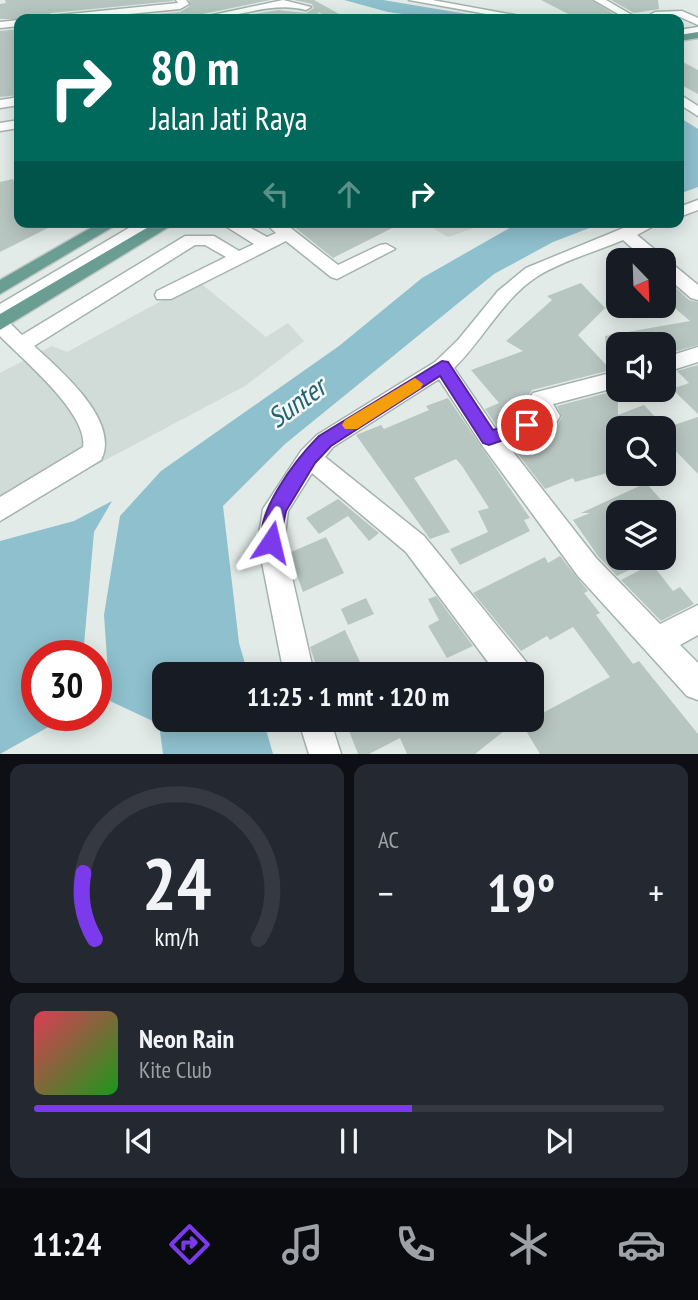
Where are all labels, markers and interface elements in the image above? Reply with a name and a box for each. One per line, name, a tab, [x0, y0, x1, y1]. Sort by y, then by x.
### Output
text: 80 m	[150, 35, 239, 99]
icon: right	[35, 42, 126, 133]
text: Jalan Jati Raya	[150, 97, 308, 139]
icon: left	[257, 175, 295, 213]
icon: ahead	[330, 175, 368, 213]
icon: right	[403, 175, 441, 213]
north arrow	[606, 248, 676, 318]
map controls	[606, 248, 676, 570]
button: sound	[606, 332, 676, 402]
water label: Sunter	[260, 366, 336, 436]
pin	[497, 395, 557, 455]
icon: arrive	[508, 406, 546, 444]
button: search	[606, 416, 676, 486]
button: layers	[606, 500, 676, 570]
position arrow	[234, 505, 308, 579]
speed limit sign: 30	[21, 640, 112, 731]
text: 11:25 · 1 mnt · 120 m	[247, 680, 449, 713]
text: AC	[378, 825, 399, 854]
text: 24	[142, 836, 212, 930]
text: 19°	[487, 859, 555, 926]
text: −	[378, 868, 394, 917]
text: +	[648, 868, 664, 917]
text: km/h	[155, 921, 199, 953]
text: Neon Rain	[139, 1022, 234, 1055]
text: Kite Club	[139, 1055, 212, 1084]
icon: previous	[120, 1122, 158, 1160]
icon: pause	[330, 1122, 368, 1160]
icon: next	[540, 1122, 578, 1160]
icon: directions	[165, 1220, 214, 1269]
icon: music	[278, 1220, 327, 1269]
icon: phone	[391, 1220, 440, 1269]
icon: climate	[504, 1220, 553, 1269]
icon: car	[617, 1220, 666, 1269]
text: 11:24	[32, 1223, 101, 1265]

